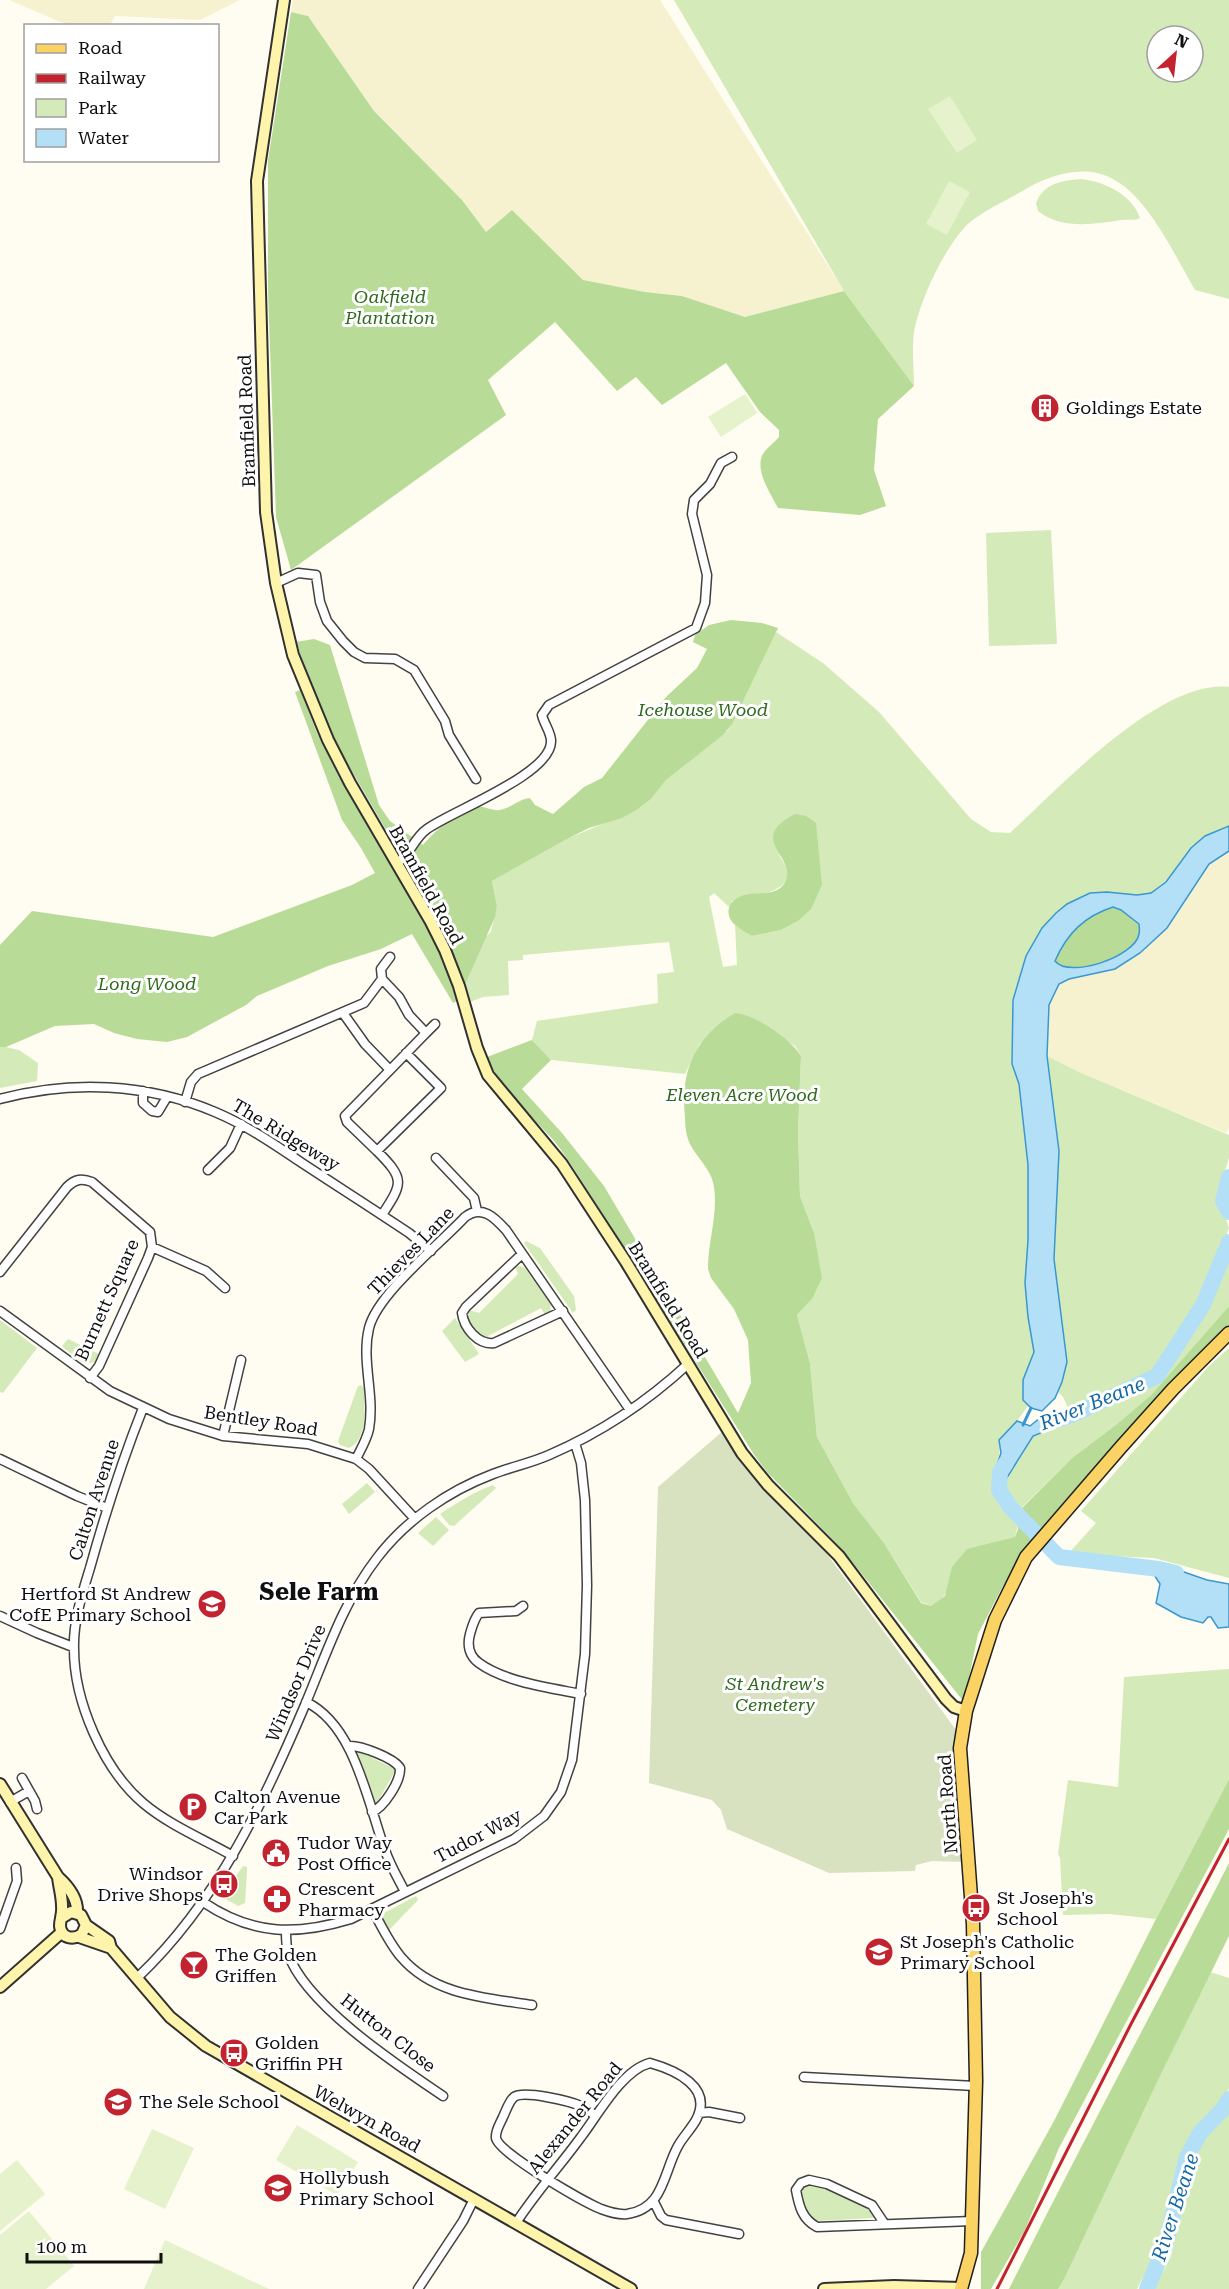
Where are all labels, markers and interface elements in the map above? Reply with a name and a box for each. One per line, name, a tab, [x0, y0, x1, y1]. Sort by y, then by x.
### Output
legend	[24, 24, 219, 162]
north arrow	[1145, 24, 1205, 84]
text: N	[1172, 30, 1191, 52]
text: Road	[78, 37, 123, 58]
text: Railway	[78, 67, 146, 88]
text: Park	[78, 97, 118, 118]
text: Water	[78, 127, 129, 148]
park label: Oakfield Plantation	[344, 286, 435, 328]
street label: Bramfield Road	[234, 354, 259, 488]
building icon: Goldings Estate	[1029, 392, 1061, 424]
place label: Goldings Estate	[1066, 397, 1202, 418]
park label: Icehouse Wood	[637, 699, 768, 720]
street label: Bramfield Road	[385, 821, 468, 948]
park label: Long Wood	[97, 973, 196, 994]
park label: Eleven Acre Wood	[665, 1084, 818, 1105]
street label: The Ridgeway	[229, 1094, 344, 1175]
street label: Thieves Lane	[363, 1202, 458, 1299]
street label: Burnett Square	[70, 1236, 143, 1364]
street label: Bramfield Road	[624, 1238, 713, 1362]
water label: River Beane	[1035, 1371, 1148, 1435]
street label: Bentley Road	[203, 1401, 320, 1440]
street label: Calton Avenue	[64, 1436, 123, 1563]
district label: Sele Farm	[259, 1578, 379, 1606]
place label: Hertford St Andrew CofE Primary School	[9, 1583, 191, 1625]
school or university icon: Hertford St Andrew CofE Primary School	[196, 1588, 228, 1620]
street label: Windsor Drive	[261, 1621, 330, 1745]
park label: St Andrew's Cemetery	[725, 1673, 824, 1715]
street label: North Road	[934, 1753, 961, 1855]
place label: Calton Avenue Car Park	[214, 1786, 341, 1828]
parking icon: Calton Avenue Car Park	[177, 1791, 209, 1823]
street label: Tudor Way	[431, 1804, 525, 1867]
place label: Tudor Way Post Office	[297, 1832, 392, 1874]
public building icon: Tudor Way Post Office	[260, 1837, 292, 1869]
place label: Windsor Drive Shops	[97, 1863, 203, 1905]
bus stop icon: Windsor Drive Shops	[208, 1868, 240, 1900]
place label: Crescent Pharmacy	[298, 1878, 385, 1920]
pharmacy icon: Crescent Pharmacy	[261, 1883, 293, 1915]
place label: St Joseph's School	[997, 1887, 1093, 1929]
bus stop icon: St Joseph's School	[960, 1892, 992, 1924]
place label: St Joseph's Catholic Primary School	[900, 1931, 1074, 1973]
school or university icon: St Joseph's Catholic Primary School	[863, 1936, 895, 1968]
place label: The Golden Griffen	[215, 1944, 318, 1986]
bar icon: The Golden Griffen	[178, 1949, 210, 1981]
street label: Hutton Close	[337, 1989, 440, 2076]
place label: Golden Griffin PH	[255, 2032, 343, 2074]
bus stop icon: Golden Griffin PH	[218, 2037, 250, 2069]
street label: Alexander Road	[523, 2057, 626, 2178]
street label: Welwyn Road	[310, 2080, 425, 2157]
school or university icon: The Sele School	[102, 2086, 134, 2118]
place label: The Sele School	[139, 2091, 280, 2112]
water label: River Beane	[1146, 2150, 1204, 2265]
place label: Hollybush Primary School	[299, 2167, 434, 2209]
school or university icon: Hollybush Primary School	[262, 2172, 294, 2204]
scale bar	[27, 2226, 160, 2264]
text: 100 m	[36, 2236, 87, 2257]

